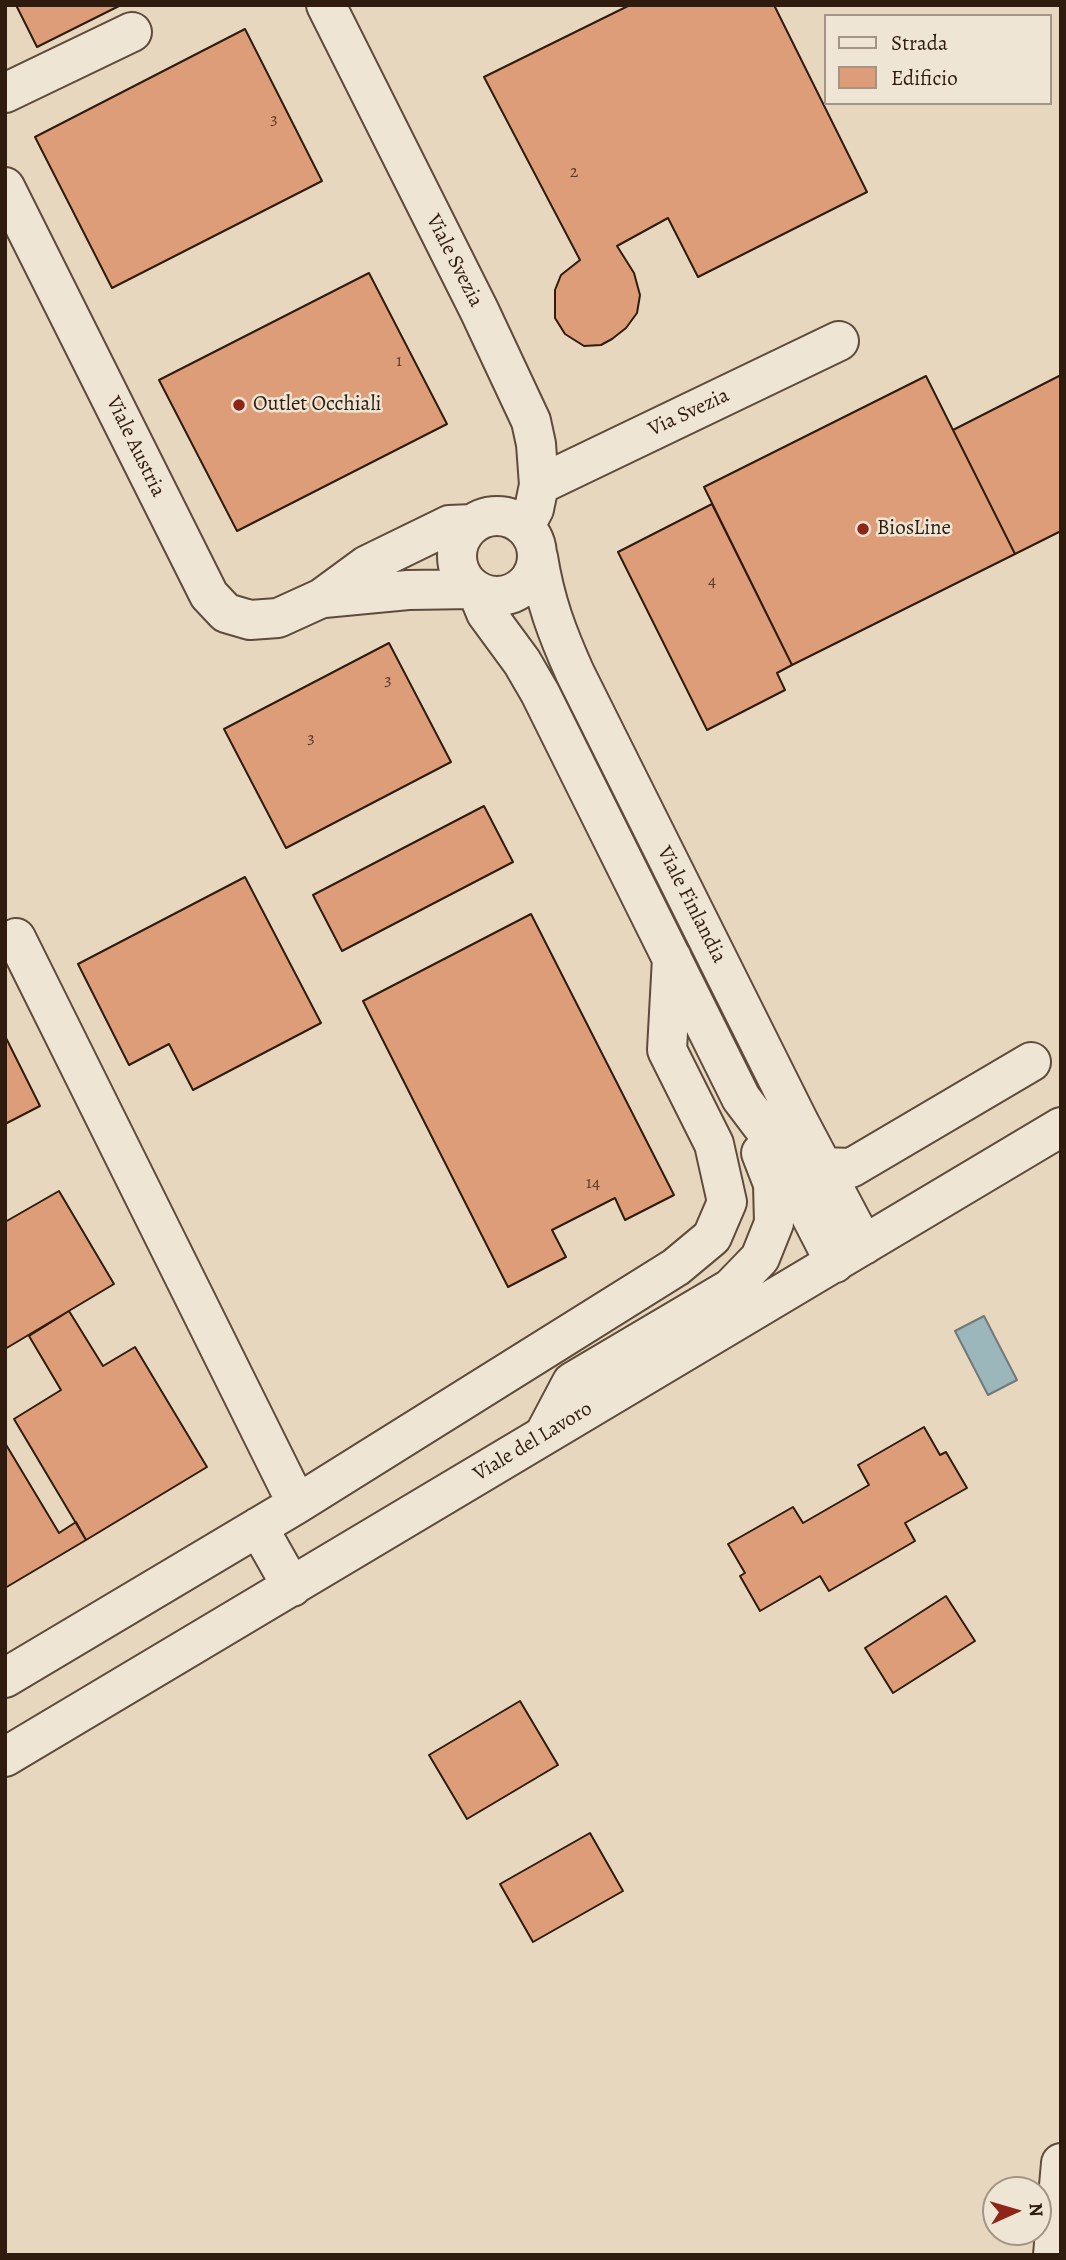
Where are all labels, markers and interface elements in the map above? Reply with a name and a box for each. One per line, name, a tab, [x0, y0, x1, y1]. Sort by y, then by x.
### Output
legend	[824, 14, 1052, 105]
text: Strada	[891, 29, 948, 57]
text: Edificio	[891, 64, 958, 92]
house number: 3	[270, 109, 278, 131]
house number: 2	[570, 162, 578, 184]
street label: Viale Svezia	[420, 210, 488, 312]
house number: 1	[396, 351, 402, 373]
street label: Via Svezia	[645, 383, 733, 443]
place label: Outlet Occhiali	[253, 392, 381, 418]
street label: Viale Austria	[100, 393, 170, 501]
marker: Outlet Occhiali	[231, 397, 247, 413]
place label: BiosLine	[877, 516, 951, 542]
marker: BiosLine	[855, 521, 871, 537]
house number: 4	[708, 571, 716, 593]
house number: 3	[384, 670, 392, 692]
house number: 3	[307, 728, 315, 750]
street label: Viale Finlandia	[651, 842, 731, 968]
house number: 14	[586, 1173, 600, 1195]
street label: Viale del Lavoro	[469, 1397, 597, 1487]
north arrow	[982, 2176, 1052, 2246]
text: N	[1023, 2202, 1049, 2217]

